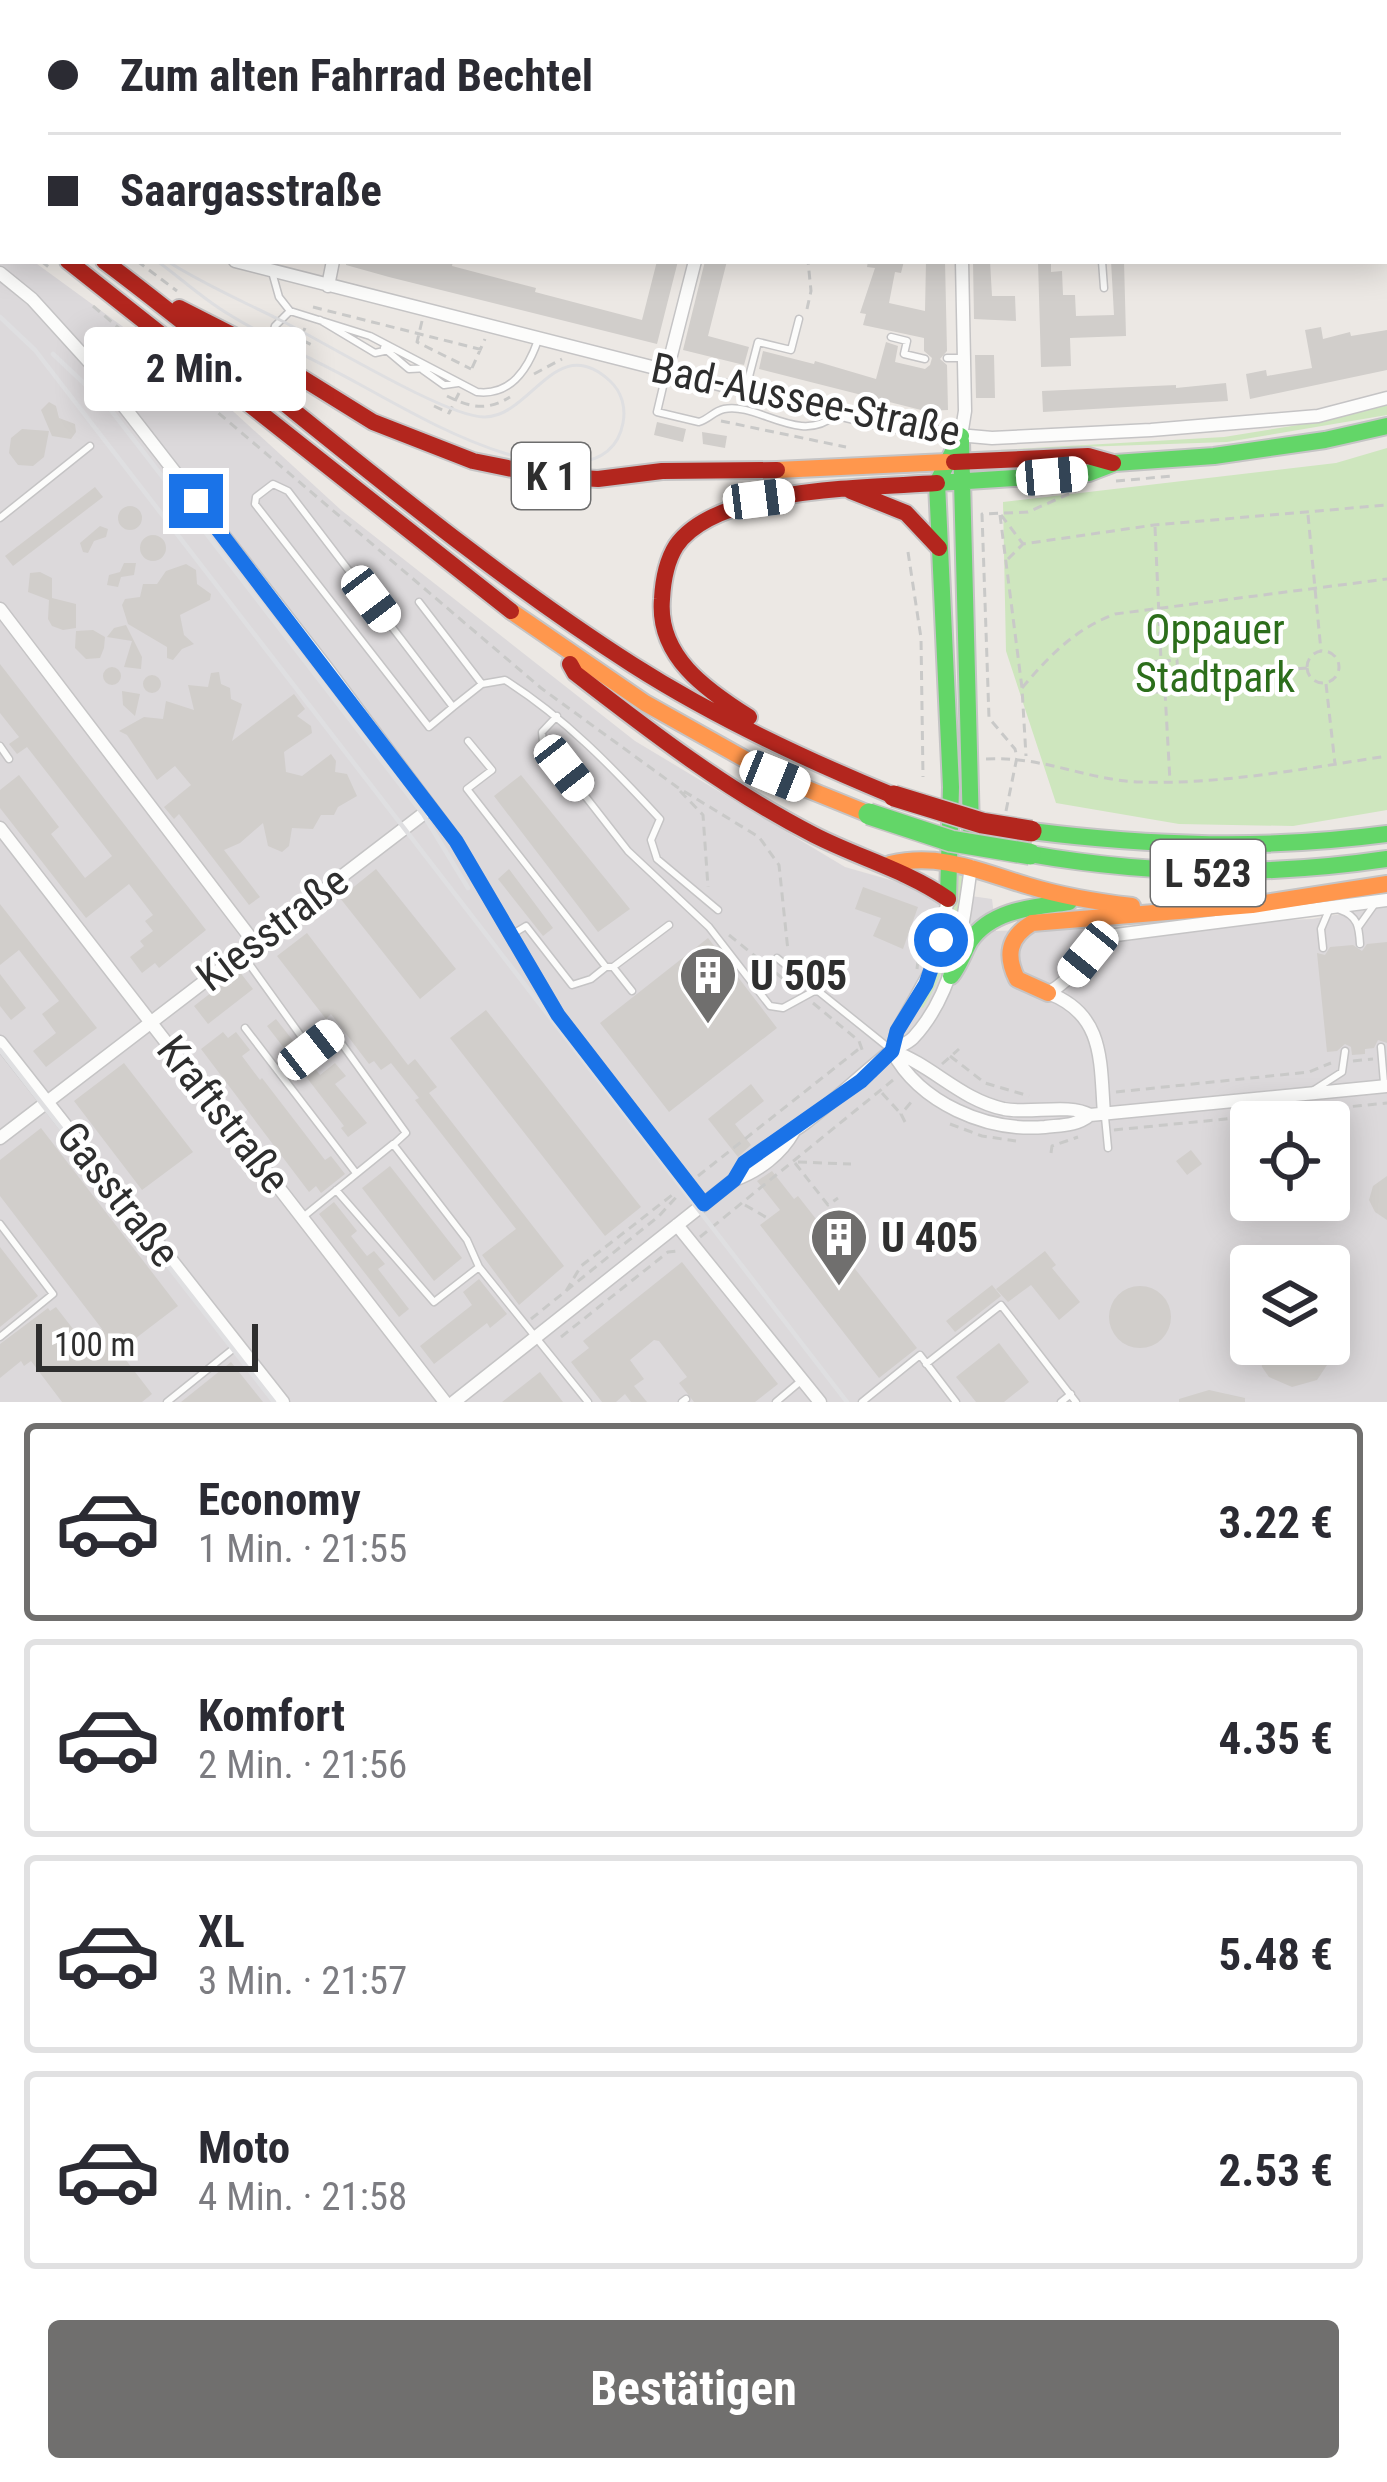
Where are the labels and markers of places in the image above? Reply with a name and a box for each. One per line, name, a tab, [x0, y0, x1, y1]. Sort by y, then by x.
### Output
building icon: U 505	[677, 944, 739, 1026]
place label: U 505	[750, 951, 847, 1000]
building icon: U 405	[808, 1206, 870, 1288]
place label: U 405	[881, 1213, 978, 1262]

